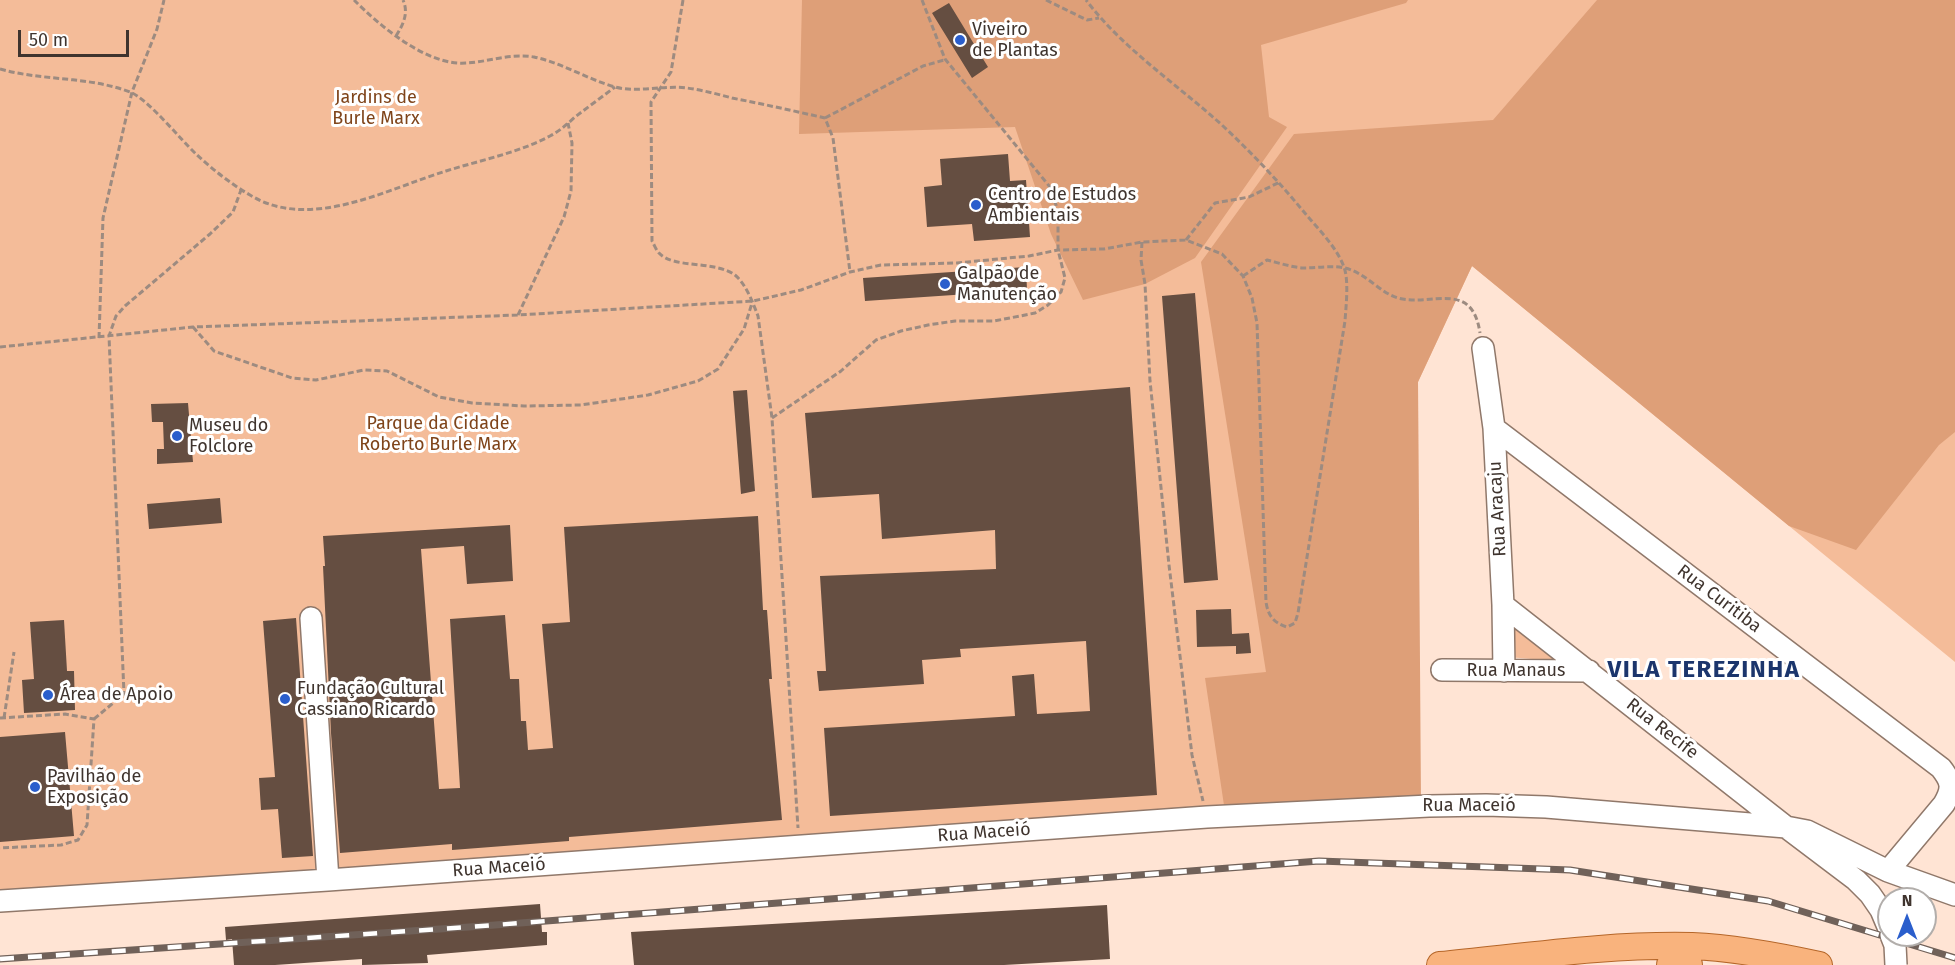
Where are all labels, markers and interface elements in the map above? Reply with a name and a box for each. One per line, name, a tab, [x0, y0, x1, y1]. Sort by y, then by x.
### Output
scale bar	[21, 18, 132, 56]
place label: Viveiro de Plantas	[972, 19, 1058, 62]
text: 50 m	[29, 29, 68, 51]
marker: Viveiro de Plantas	[953, 33, 967, 47]
park label: Jardins de Burle Marx	[332, 87, 420, 130]
place label: Centro de Estudos Ambientais	[988, 184, 1136, 226]
marker: Centro de Estudos Ambientais	[969, 198, 983, 212]
place label: Galpão de Manutenção	[957, 263, 1057, 306]
marker: Galpão de Manutenção	[938, 277, 952, 291]
park label: Parque da Cidade Roberto Burle Marx	[359, 413, 517, 456]
place label: Museu do Folclore	[189, 415, 268, 458]
marker: Museu do Folclore	[170, 429, 184, 443]
street label: Rua Aracaju	[1485, 461, 1511, 557]
street label: Rua Curitiba	[1673, 560, 1765, 638]
district label: VILA TEREZINHA	[1608, 656, 1800, 684]
street label: Rua Manaus	[1467, 660, 1565, 682]
place label: Fundação Cultural Cassiano Ricardo	[297, 678, 444, 720]
place label: Área de Apoio	[60, 684, 173, 706]
marker: Área de Apoio	[41, 688, 55, 702]
marker: Fundação Cultural Cassiano Ricardo	[278, 692, 292, 706]
street label: Rua Recife	[1622, 694, 1702, 764]
place label: Pavilhão de Exposição	[47, 766, 141, 808]
marker: Pavilhão de Exposição	[28, 780, 42, 794]
street label: Rua Maceió	[1422, 795, 1516, 817]
street label: Rua Maceió	[937, 819, 1031, 847]
street label: Rua Maceió	[452, 854, 546, 882]
north arrow	[1877, 887, 1937, 947]
text: N	[1902, 891, 1912, 910]

